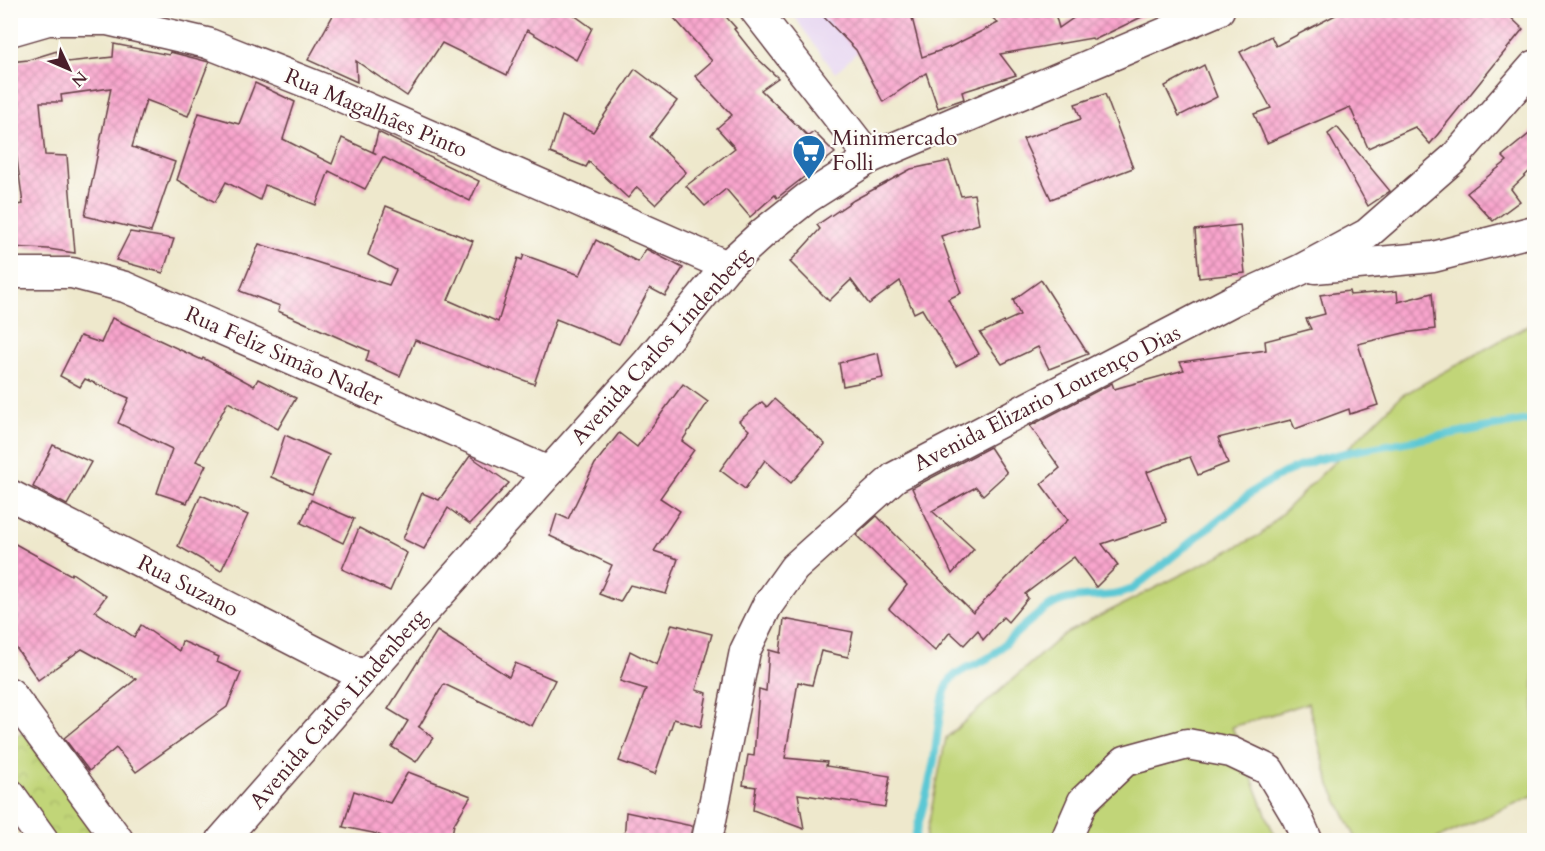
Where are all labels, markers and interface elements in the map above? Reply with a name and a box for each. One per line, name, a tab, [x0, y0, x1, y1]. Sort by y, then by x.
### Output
north arrow	[39, 39, 99, 99]
street label: Rua Magalhães Pinto	[280, 61, 472, 165]
text: N	[66, 66, 92, 91]
place label: Minimercado Folli	[832, 123, 957, 178]
supermarket icon: Minimercado Folli	[791, 133, 827, 180]
street label: Avenida Carlos Lindenberg	[564, 240, 758, 451]
street label: Rua Feliz Simão Nader	[180, 299, 389, 414]
street label: Avenida Elizario Lourenço Dias	[908, 317, 1186, 479]
street label: Rua Suzano	[132, 548, 244, 624]
street label: Avenida Carlos Lindenberg	[243, 602, 434, 815]

